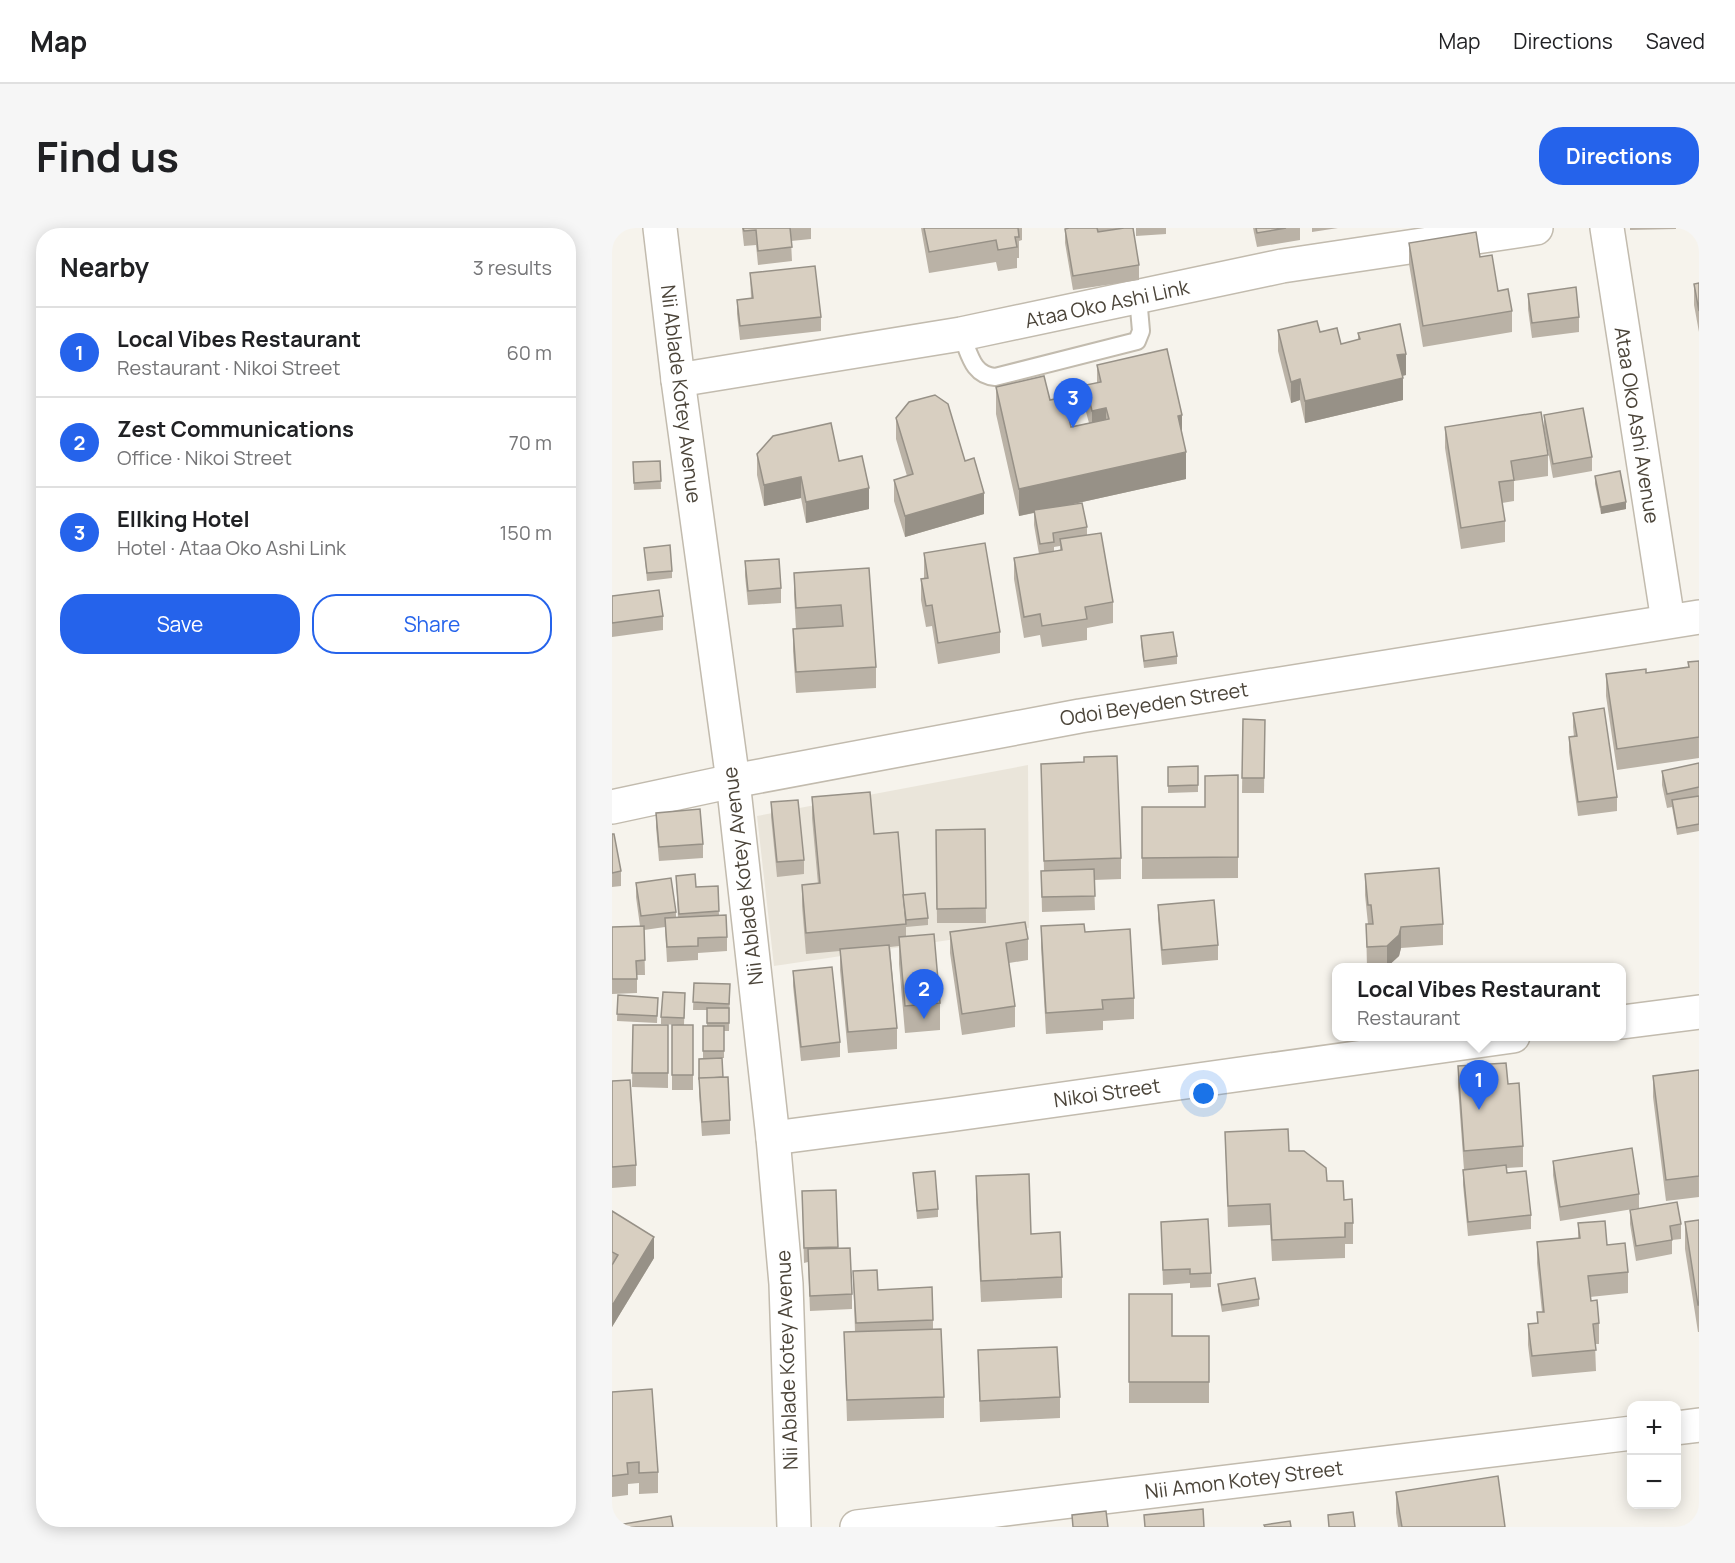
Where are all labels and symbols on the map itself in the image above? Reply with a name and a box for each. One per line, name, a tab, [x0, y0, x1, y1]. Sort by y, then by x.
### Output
street label: Ataa Oko Ashi Link	[1022, 273, 1192, 334]
street label: Nii Ablade Kotey Avenue	[655, 283, 708, 505]
street label: Ataa Oko Ashi Avenue	[1609, 325, 1666, 525]
pin: 3	[1054, 378, 1092, 428]
street label: Odoi Beyeden Street	[1058, 675, 1250, 732]
street label: Nii Ablade Kotey Avenue	[716, 765, 769, 987]
pin: 2	[904, 970, 944, 1019]
pin: 1	[1460, 1060, 1498, 1110]
street label: Nikoi Street	[1052, 1072, 1162, 1113]
your location	[1189, 1079, 1218, 1108]
street label: Nii Ablade Kotey Avenue	[769, 1250, 804, 1470]
street label: Nii Amon Kotey Street	[1143, 1454, 1345, 1505]

